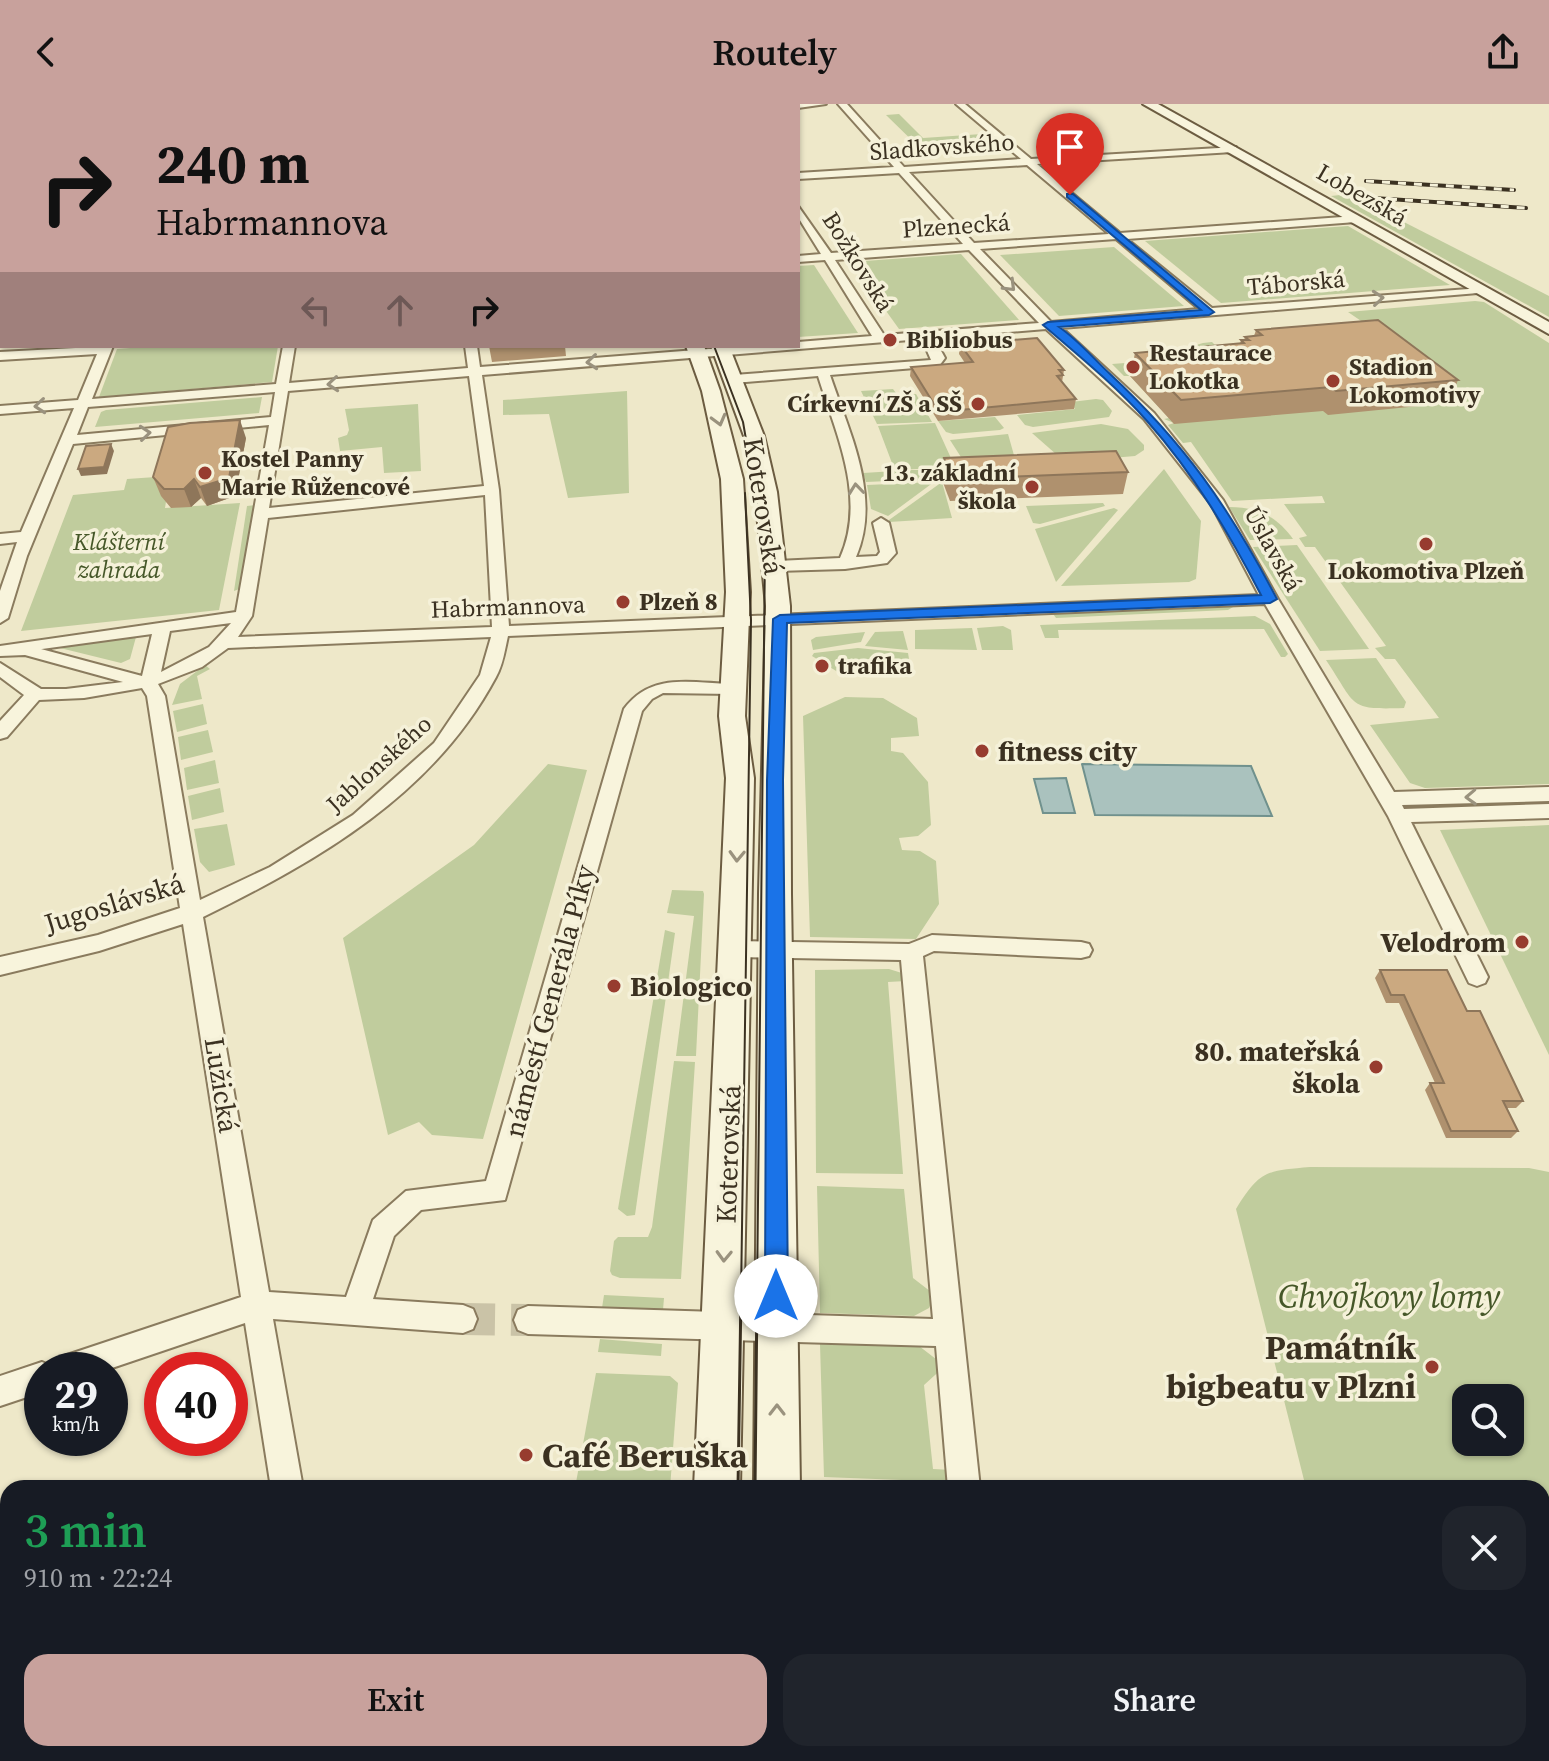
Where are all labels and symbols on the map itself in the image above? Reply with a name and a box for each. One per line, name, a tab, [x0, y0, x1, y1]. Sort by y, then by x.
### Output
pin	[1036, 113, 1104, 195]
street label: Sladkovského	[869, 125, 1015, 168]
street label: Lobezská	[1311, 155, 1414, 234]
street label: Božkovská	[815, 205, 903, 319]
street label: Plzenecká	[901, 205, 1012, 246]
street label: Táborská	[1246, 262, 1347, 303]
one-way arrow	[1001, 277, 1015, 291]
one-way arrow	[1372, 290, 1385, 307]
place label: Bibliobus	[906, 323, 1013, 356]
marker: Bibliobus	[881, 331, 899, 349]
place label: Restaurace Lokotka	[1149, 336, 1272, 397]
place label: Stadion Lokomotivy	[1349, 350, 1481, 411]
one-way arrow	[585, 354, 598, 371]
marker: Restaurace Lokotka	[1124, 358, 1142, 376]
marker: Stadion Lokomotivy	[1324, 372, 1342, 390]
one-way arrow	[326, 375, 339, 392]
place label: Církevní ZŠ a SŠ	[787, 387, 962, 420]
marker: Církevní ZŠ a SŠ	[969, 395, 987, 413]
one-way arrow	[33, 398, 46, 415]
one-way arrow	[710, 413, 726, 426]
one-way arrow	[139, 424, 152, 441]
street label: Koterovská	[734, 434, 794, 578]
place label: Kostel Panny Marie Růžencové	[221, 442, 410, 503]
place label: 13. základní škola	[883, 456, 1016, 517]
marker: Kostel Panny Marie Růžencové	[196, 464, 214, 482]
marker: 13. základní škola	[1023, 478, 1041, 496]
one-way arrow	[848, 482, 865, 496]
street label: Úslavská	[1237, 500, 1311, 598]
park label: Klášterní zahrada	[72, 525, 167, 586]
marker: Lokomotiva Plzeň	[1417, 535, 1435, 553]
place label: Lokomotiva Plzeň	[1328, 554, 1524, 587]
place label: Plzeň 8	[639, 585, 718, 618]
street label: Habrmannova	[430, 587, 587, 626]
marker: Plzeň 8	[614, 593, 632, 611]
place label: trafika	[838, 649, 912, 682]
marker: trafika	[813, 657, 831, 675]
street label: Jablonského	[318, 707, 439, 821]
place label: fitness city	[998, 732, 1137, 770]
marker: fitness city	[973, 742, 991, 760]
one-way arrow	[1464, 788, 1477, 805]
one-way arrow	[729, 850, 746, 863]
street label: náměstí Generála Píky	[494, 860, 604, 1142]
street label: Jugoslávská	[39, 864, 189, 943]
place label: Velodrom	[1380, 923, 1506, 961]
marker: Velodrom	[1513, 933, 1531, 951]
place label: Biologico	[630, 967, 752, 1005]
marker: Biologico	[605, 977, 623, 995]
place label: 80. mateřská škola	[1194, 1032, 1360, 1102]
street label: Lužická	[196, 1034, 248, 1136]
marker: 80. mateřská škola	[1367, 1058, 1385, 1076]
street label: Koterovská	[707, 1083, 749, 1224]
one-way arrow	[716, 1250, 733, 1263]
position arrow	[734, 1254, 818, 1338]
park label: Chvojkovy lomy	[1278, 1273, 1501, 1319]
place label: Památník bigbeatu v Plzni	[1166, 1324, 1417, 1409]
speed limit sign: 40	[144, 1352, 248, 1456]
marker: Památník bigbeatu v Plzni	[1423, 1358, 1441, 1376]
one-way arrow	[768, 1403, 786, 1416]
place label: Café Beruška	[542, 1432, 749, 1478]
marker: Café Beruška	[517, 1446, 535, 1464]

